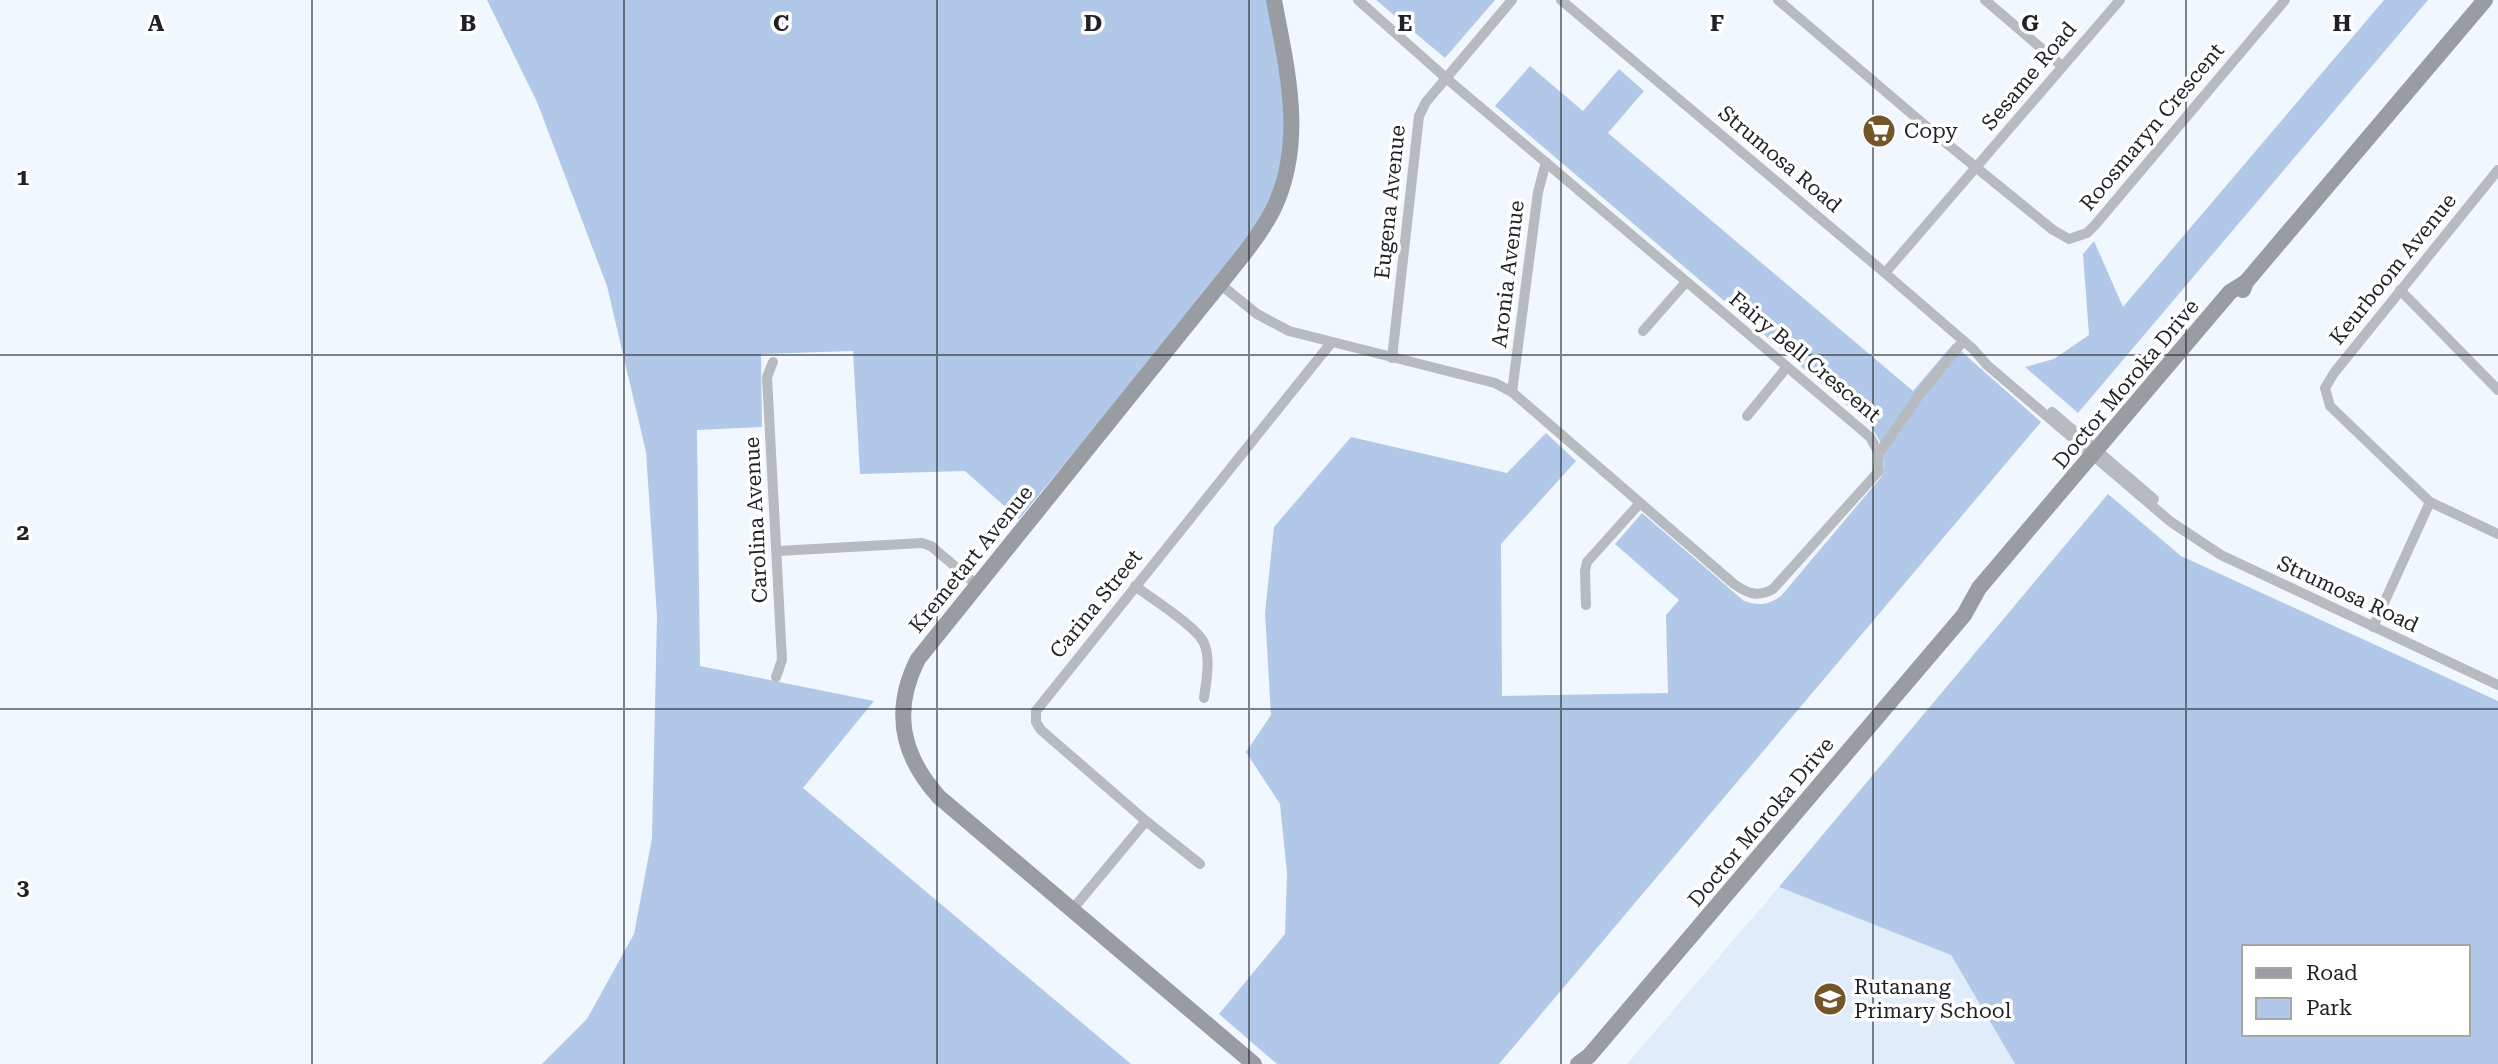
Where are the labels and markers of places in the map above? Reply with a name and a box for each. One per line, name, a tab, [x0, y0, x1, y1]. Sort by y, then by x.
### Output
supermarket icon: Copy	[1860, 112, 1898, 150]
place label: Copy	[1904, 119, 1958, 143]
place label: Rutanang Primary School	[1854, 975, 2012, 1023]
school or university icon: Rutanang Primary School	[1811, 980, 1849, 1018]

